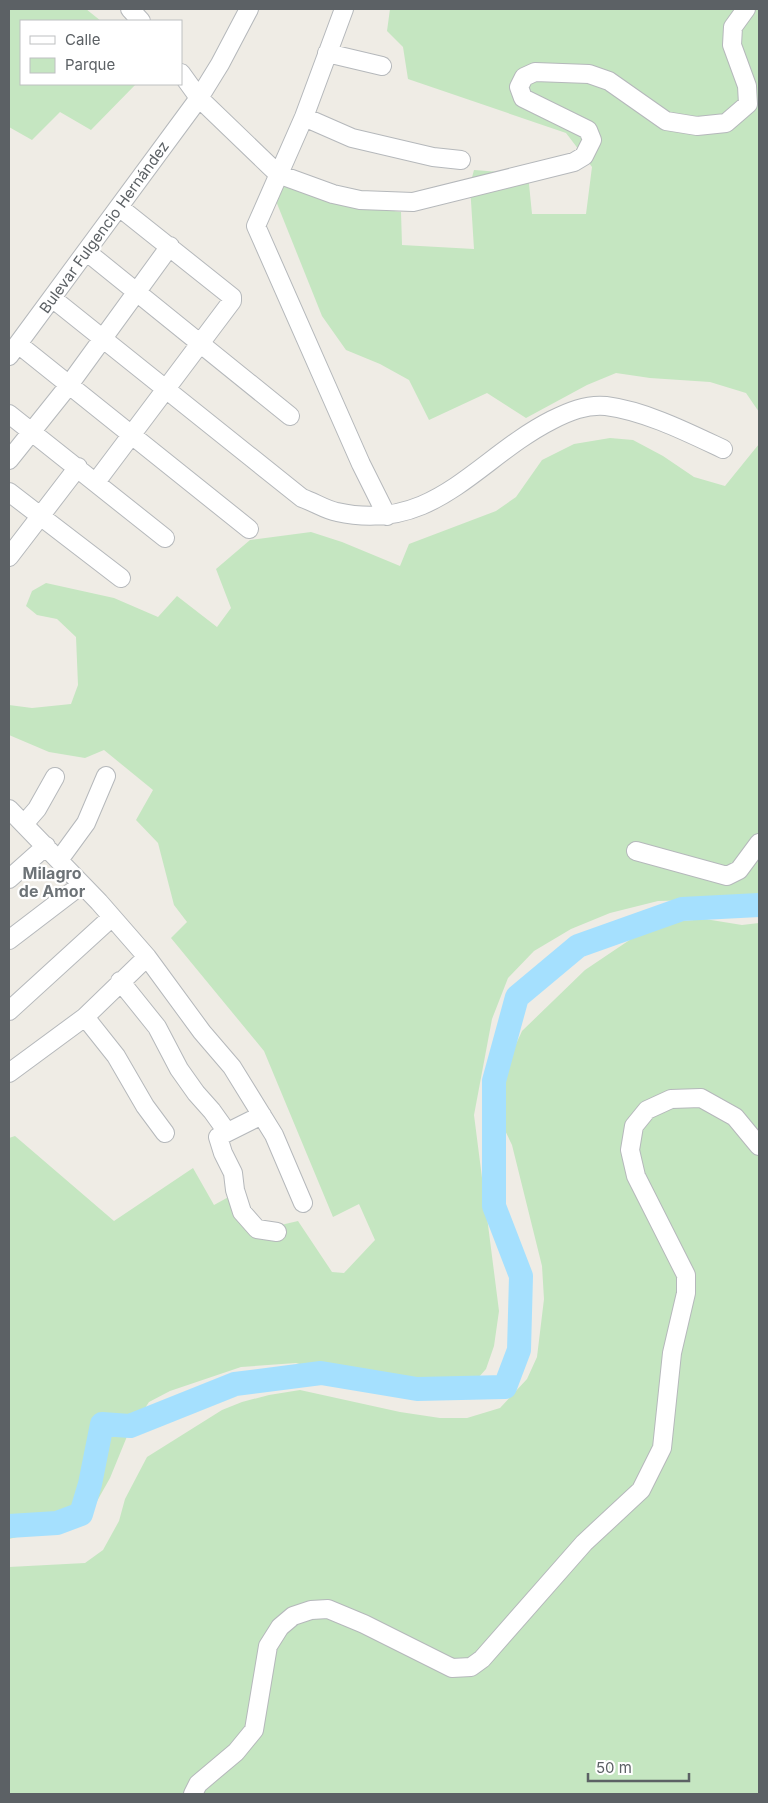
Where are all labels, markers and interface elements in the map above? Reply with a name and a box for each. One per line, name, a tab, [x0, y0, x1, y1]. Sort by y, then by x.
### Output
legend	[20, 20, 182, 85]
text: Calle	[65, 30, 100, 49]
text: Parque	[65, 55, 115, 74]
street label: Bulevar Fulgencio Hernández	[35, 137, 173, 317]
district label: Milagro de Amor	[19, 863, 86, 901]
scale bar	[588, 1750, 689, 1782]
text: 50 m	[596, 1758, 632, 1777]

